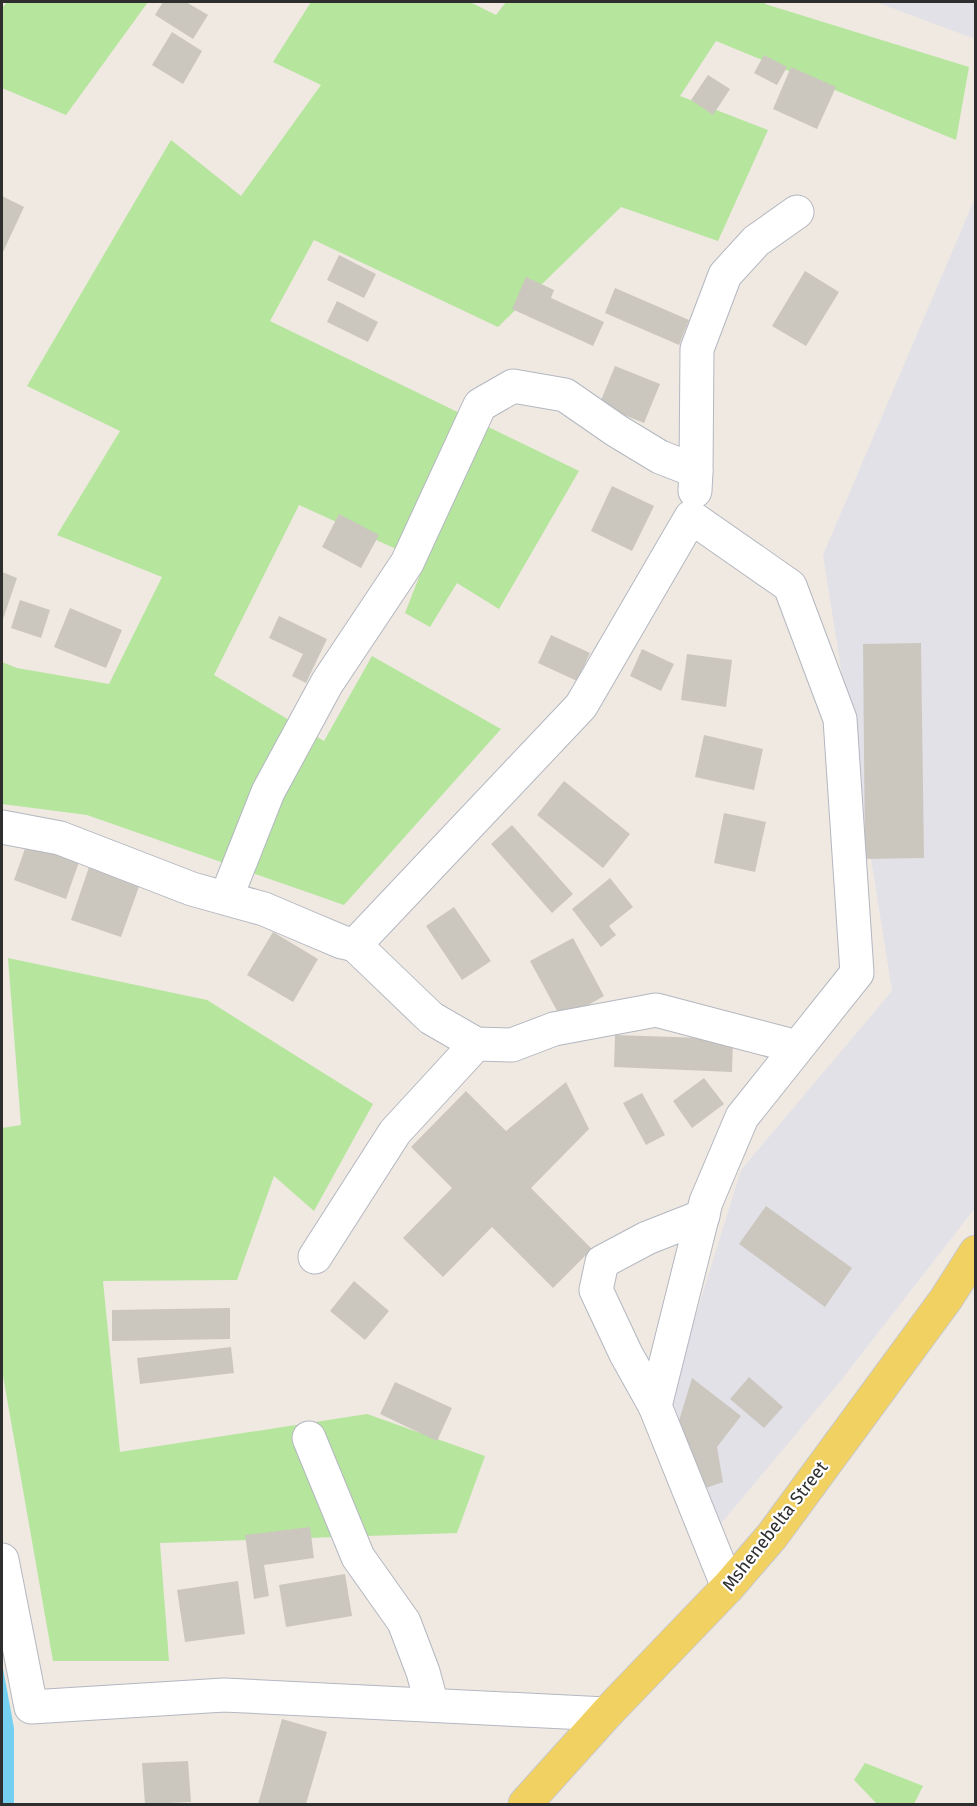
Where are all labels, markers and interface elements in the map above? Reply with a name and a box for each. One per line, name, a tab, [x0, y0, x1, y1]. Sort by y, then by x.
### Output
street label: Mshenebelta Street	[717, 1456, 833, 1595]

